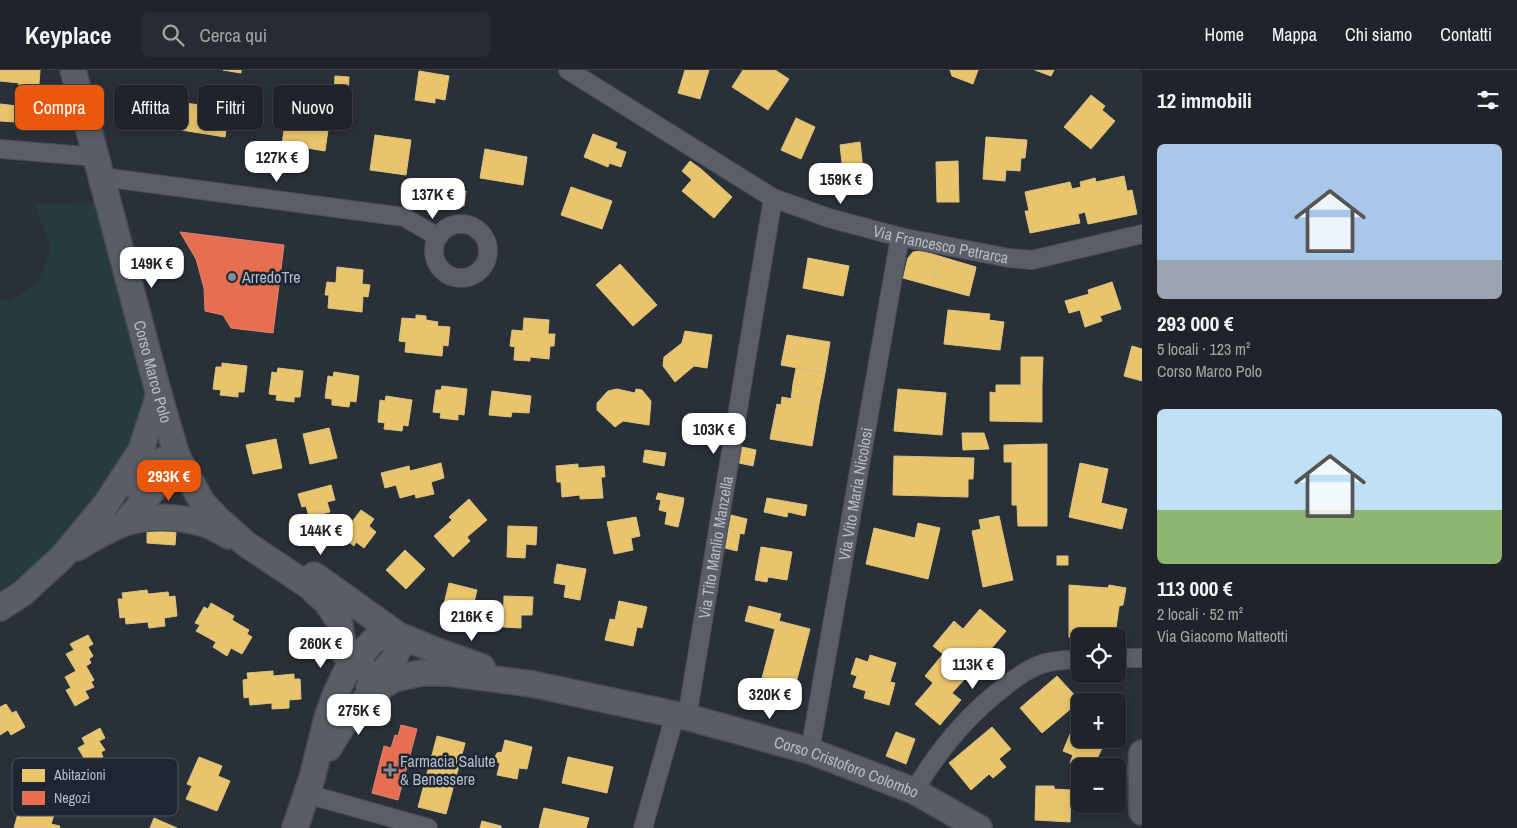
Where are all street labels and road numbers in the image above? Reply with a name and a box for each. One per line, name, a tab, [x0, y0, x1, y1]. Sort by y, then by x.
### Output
street label: Via Francesco Petrarca	[871, 219, 1011, 269]
street label: Corso Marco Polo	[129, 318, 178, 425]
street label: Via Vito Maria Nicolosi	[833, 426, 877, 562]
street label: Via Tito Manlio Manzella	[692, 474, 738, 620]
street label: Corso Cristoforo Colombo	[772, 731, 923, 803]

